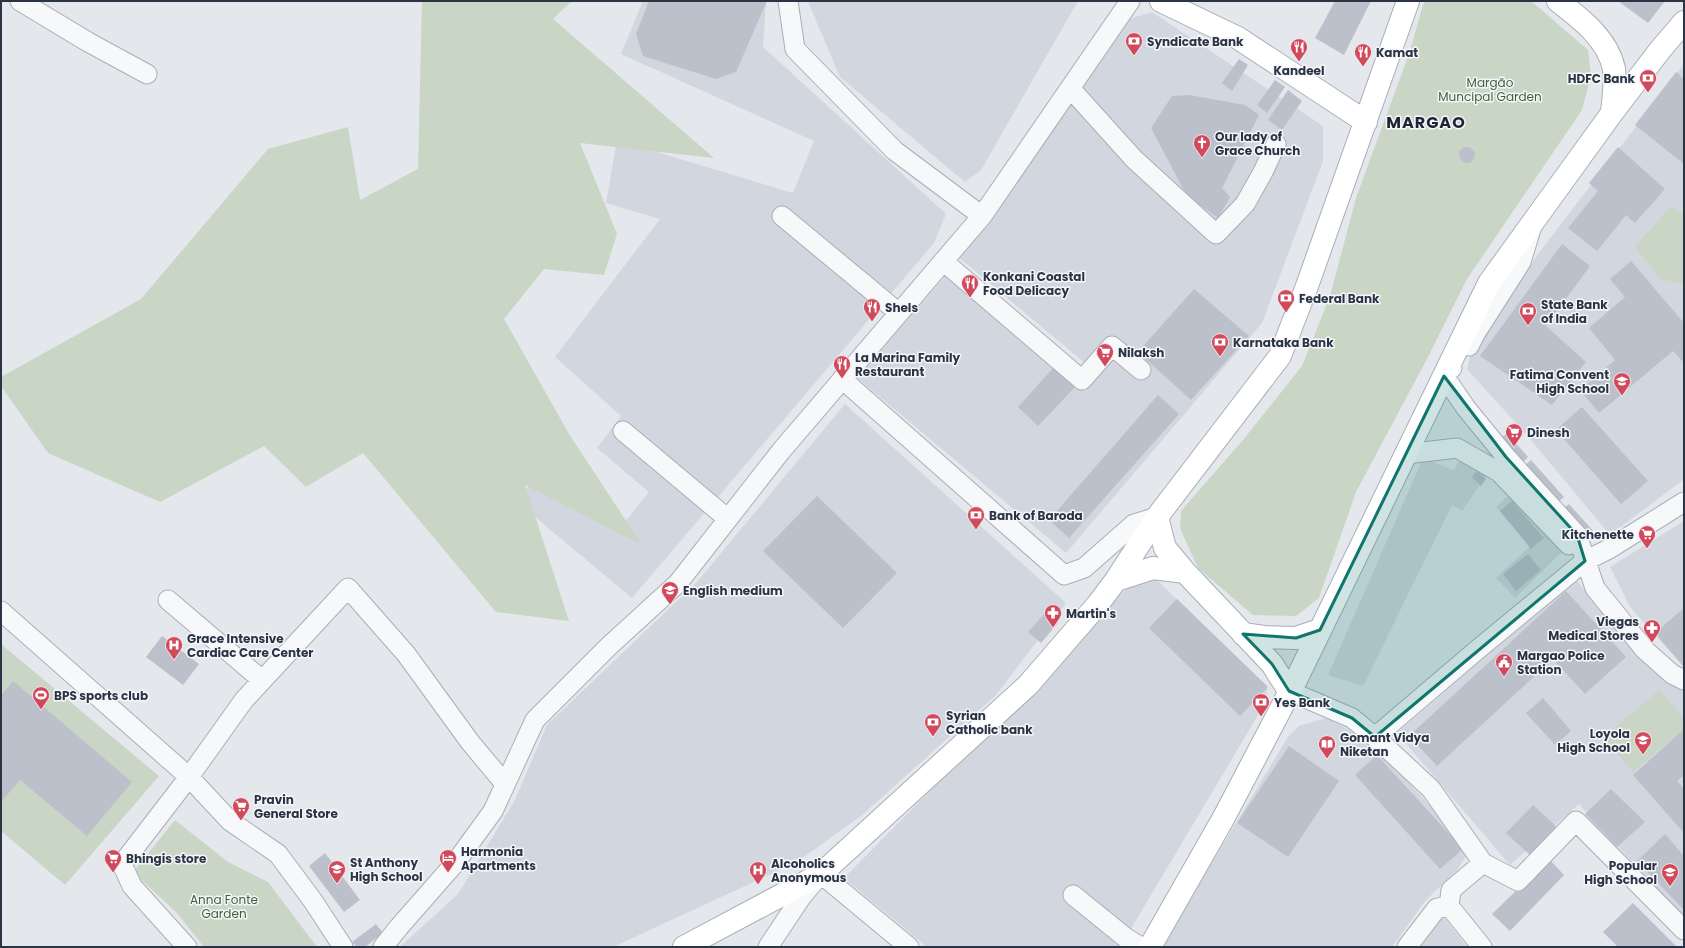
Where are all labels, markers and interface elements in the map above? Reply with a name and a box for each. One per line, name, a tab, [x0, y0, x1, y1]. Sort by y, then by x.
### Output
bank icon: Syndicate Bank	[1124, 31, 1144, 56]
place label: Syndicate Bank	[1147, 33, 1244, 50]
restaurant icon: Kandeel	[1289, 37, 1309, 62]
restaurant icon: Kamat	[1353, 42, 1373, 67]
place label: Kamat	[1376, 44, 1418, 61]
place label: Kandeel	[1273, 62, 1325, 79]
bank icon: HDFC Bank	[1638, 68, 1658, 93]
place label: HDFC Bank	[1568, 70, 1636, 87]
park label: Margão Muncipal Garden	[1438, 74, 1542, 105]
district label: MARGAO	[1386, 111, 1466, 134]
place label: Our lady of Grace Church	[1215, 128, 1300, 159]
church icon: Our lady of Grace Church	[1192, 133, 1212, 158]
place label: Konkani Coastal Food Delicacy	[983, 268, 1085, 299]
restaurant icon: Konkani Coastal Food Delicacy	[960, 273, 980, 298]
bank icon: Federal Bank	[1276, 288, 1296, 313]
place label: Federal Bank	[1299, 290, 1380, 307]
place label: State Bank of India	[1541, 296, 1608, 327]
restaurant icon: Shels	[862, 297, 882, 322]
place label: Shels	[885, 299, 918, 316]
bank icon: State Bank of India	[1518, 301, 1538, 326]
bank icon: Karnataka Bank	[1210, 332, 1230, 357]
place label: Karnataka Bank	[1233, 334, 1334, 351]
supermarket icon: Nilaksh	[1095, 342, 1115, 367]
place label: Nilaksh	[1118, 344, 1164, 361]
place label: La Marina Family Restaurant	[855, 349, 961, 380]
restaurant icon: La Marina Family Restaurant	[832, 354, 852, 379]
place label: Fatima Convent High School	[1510, 366, 1609, 397]
school or university icon: Fatima Convent High School	[1612, 371, 1632, 396]
supermarket icon: Dinesh	[1504, 422, 1524, 447]
place label: Dinesh	[1527, 424, 1570, 441]
bank icon: Bank of Baroda	[966, 505, 986, 530]
place label: Bank of Baroda	[989, 507, 1083, 524]
supermarket icon: Kitchenette	[1637, 524, 1657, 549]
place label: Kitchenette	[1562, 526, 1635, 543]
school or university icon: English medium	[660, 580, 680, 605]
place label: English medium	[683, 582, 783, 599]
pharmacy icon: Martin's	[1043, 603, 1063, 628]
place label: Martin's	[1066, 605, 1116, 622]
place label: Viegas Medical Stores	[1548, 613, 1639, 644]
pharmacy icon: Viegas Medical Stores	[1642, 618, 1662, 643]
place label: Grace Intensive Cardiac Care Center	[187, 630, 313, 661]
hospital icon: Grace Intensive Cardiac Care Center	[164, 635, 184, 660]
place label: Margao Police Station	[1517, 647, 1605, 678]
public building icon: Margao Police Station	[1494, 652, 1514, 677]
sports icon: BPS sports club	[31, 685, 51, 710]
place label: BPS sports club	[54, 687, 148, 704]
bank icon: Yes Bank	[1251, 692, 1271, 717]
place label: Yes Bank	[1274, 694, 1331, 711]
place label: Syrian Catholic bank	[946, 707, 1033, 738]
bank icon: Syrian Catholic bank	[923, 712, 943, 737]
place label: Loyola High School	[1557, 725, 1630, 756]
place label: Gomant Vidya Niketan	[1340, 729, 1429, 760]
school or university icon: Loyola High School	[1633, 730, 1653, 755]
library icon: Gomant Vidya Niketan	[1317, 734, 1337, 759]
place label: Pravin General Store	[254, 791, 338, 822]
supermarket icon: Pravin General Store	[231, 796, 251, 821]
place label: Harmonia Apartments	[461, 843, 536, 874]
supermarket icon: Bhingis store	[103, 848, 123, 873]
hotel icon: Harmonia Apartments	[438, 848, 458, 873]
place label: Bhingis store	[126, 850, 207, 867]
place label: St Anthony High School	[350, 854, 423, 885]
place label: Alcoholics Anonymous	[771, 855, 847, 886]
place label: Popular High School	[1584, 857, 1657, 888]
school or university icon: St Anthony High School	[327, 859, 347, 884]
hospital icon: Alcoholics Anonymous	[748, 860, 768, 885]
school or university icon: Popular High School	[1660, 862, 1680, 887]
park label: Anna Fonte Garden	[190, 891, 258, 922]

